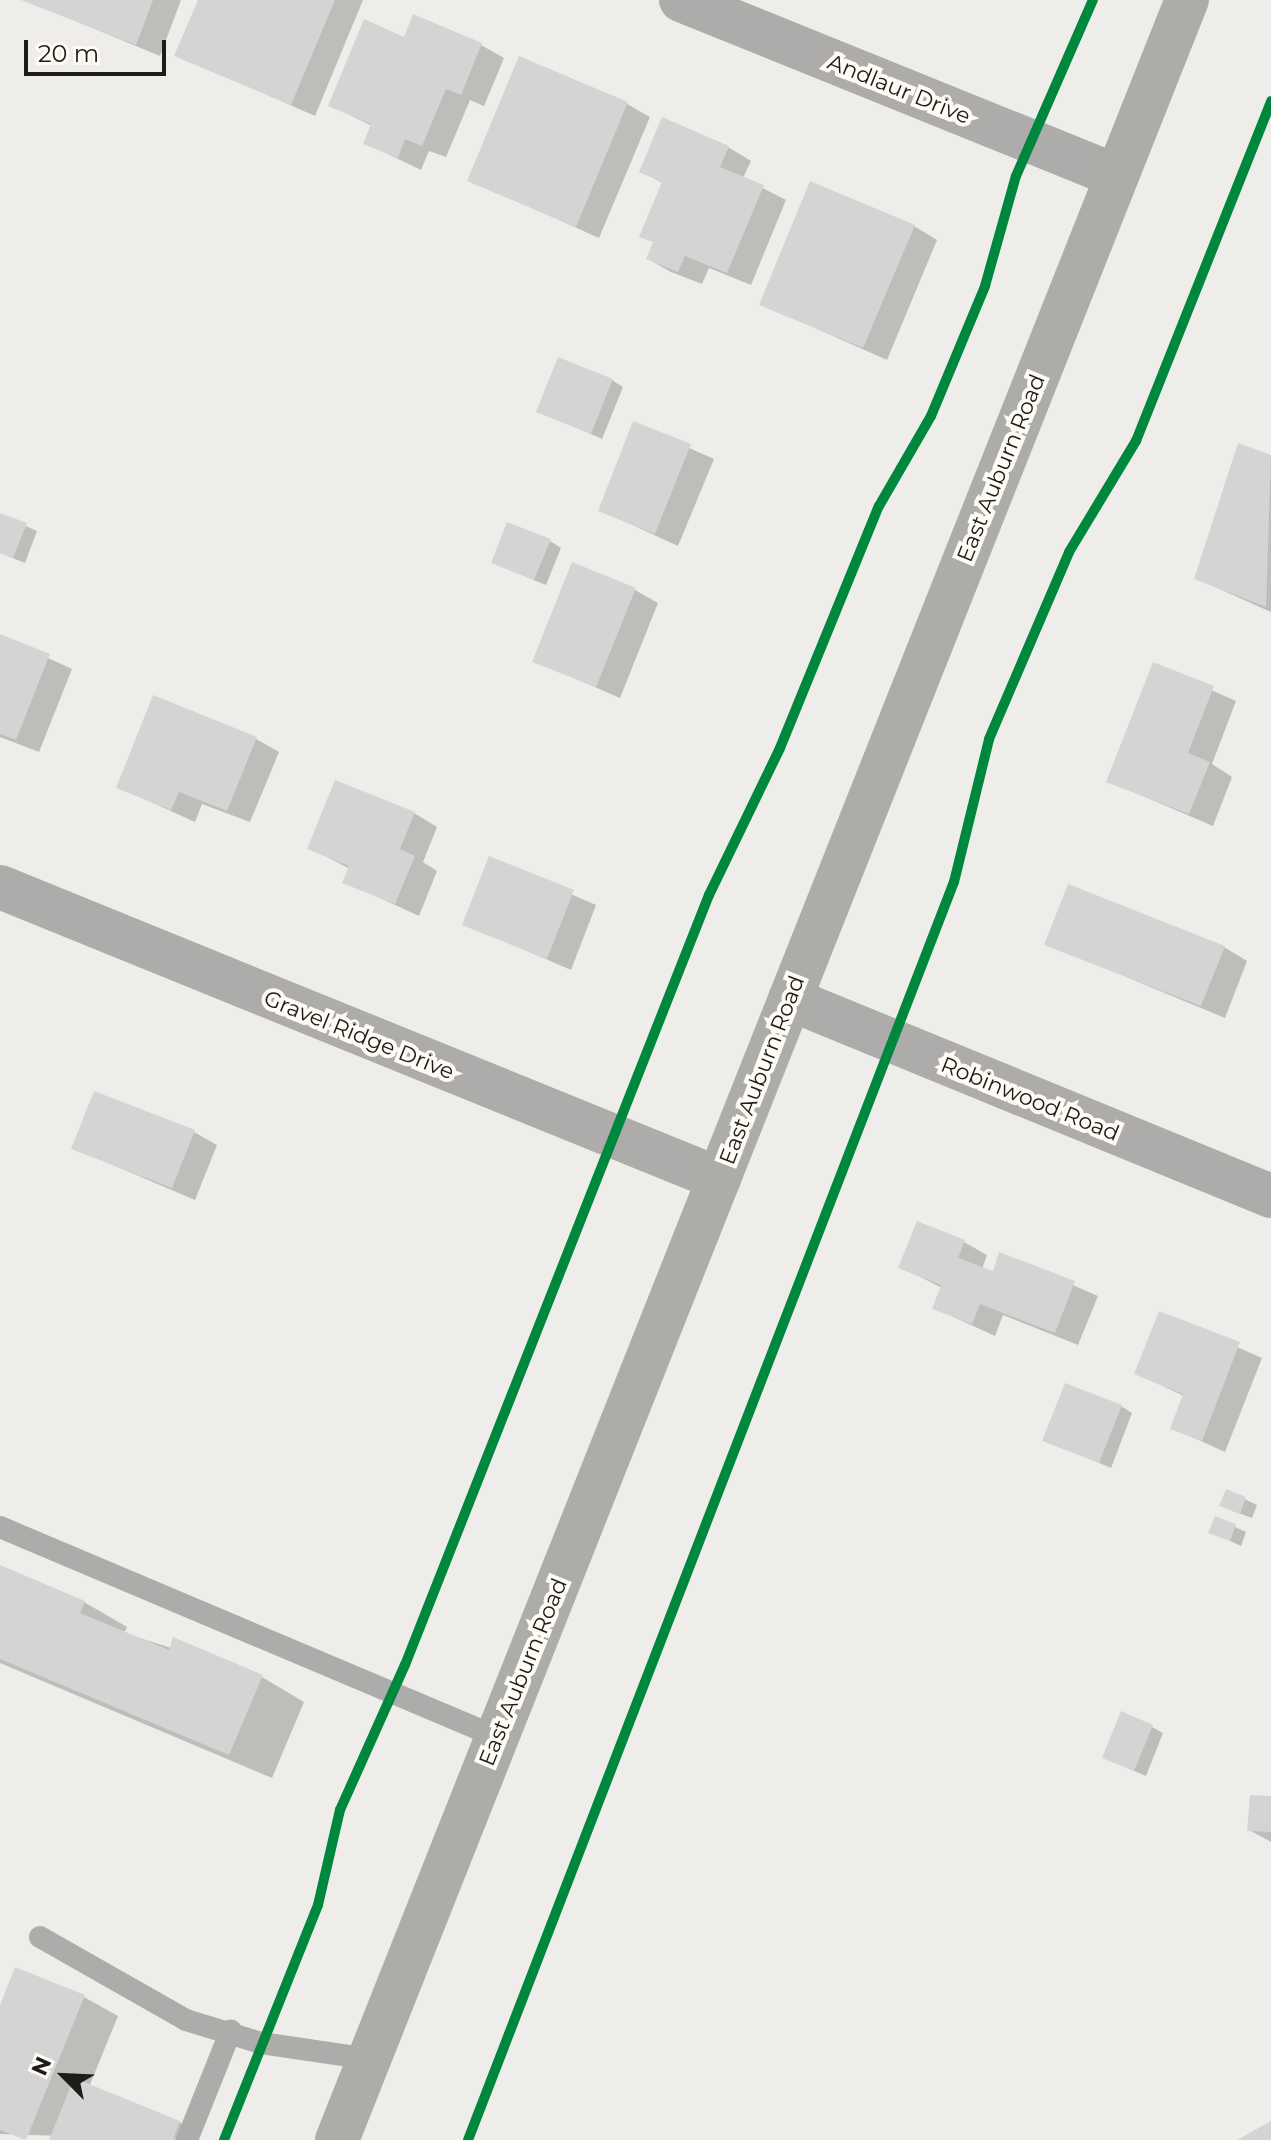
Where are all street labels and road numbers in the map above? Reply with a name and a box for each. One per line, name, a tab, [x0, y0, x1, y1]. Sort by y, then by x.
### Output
street label: Andlaur Drive	[824, 48, 974, 130]
street label: East Auburn Road	[951, 370, 1051, 566]
street label: East Auburn Road	[714, 972, 810, 1168]
street label: Gravel Ridge Drive	[260, 985, 458, 1085]
street label: Robinwood Road	[937, 1051, 1123, 1147]
street label: East Auburn Road	[473, 1574, 573, 1770]

